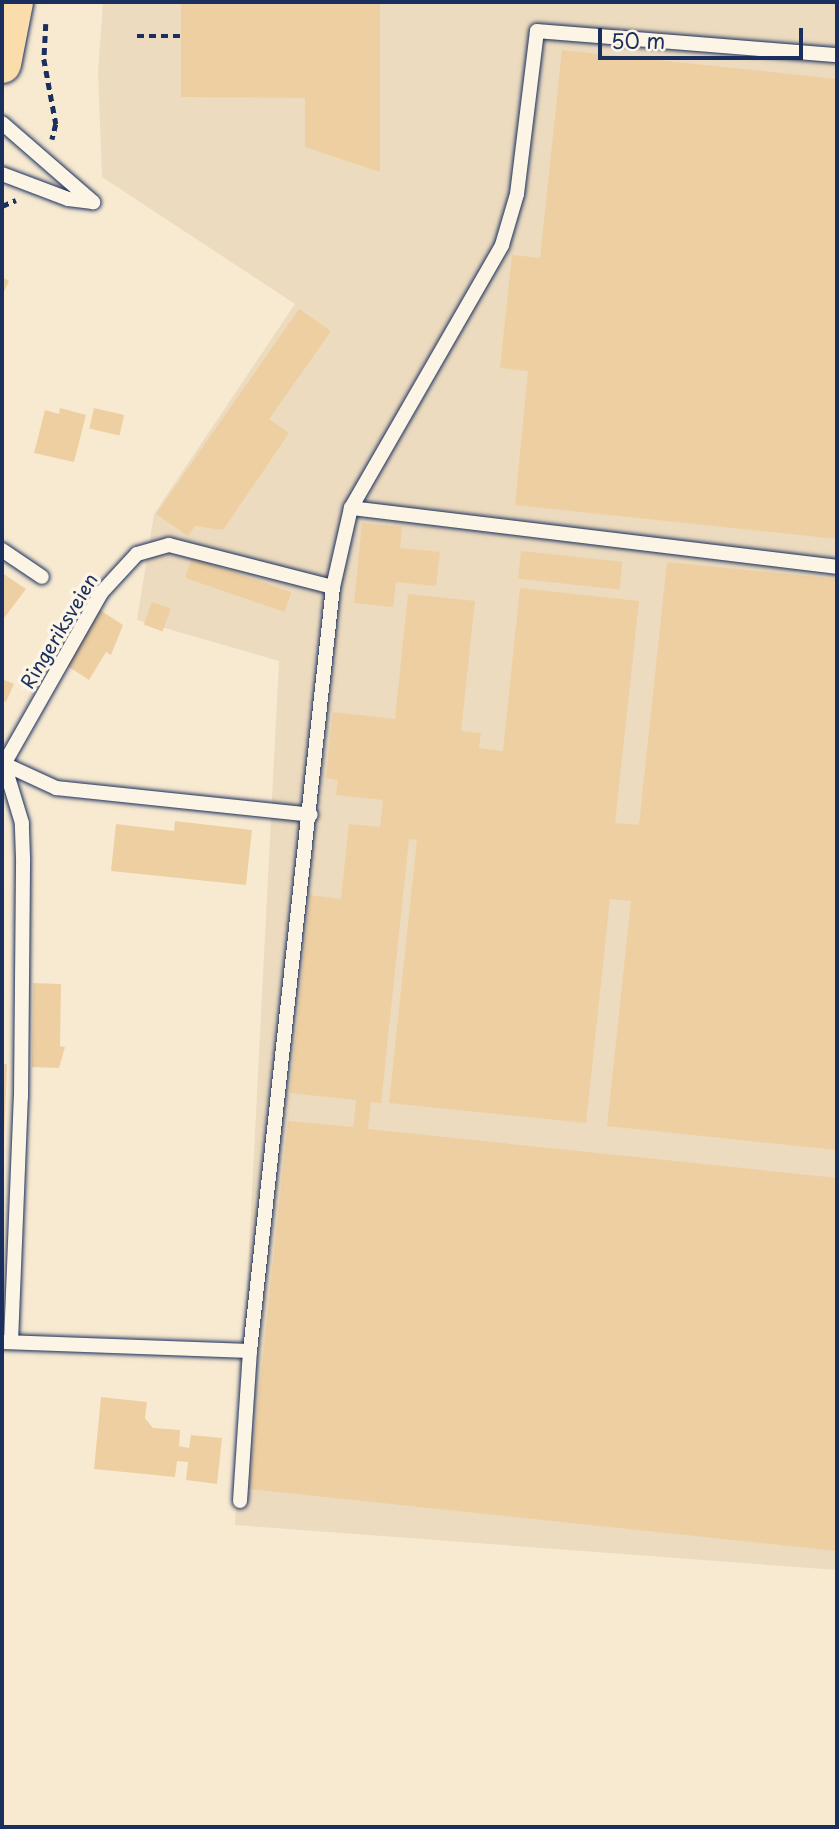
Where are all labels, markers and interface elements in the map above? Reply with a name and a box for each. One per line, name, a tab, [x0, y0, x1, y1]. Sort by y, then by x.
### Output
scale bar	[601, 14, 806, 58]
text: 50 m	[611, 24, 665, 56]
street label: Ringeriksveien	[16, 569, 102, 693]

